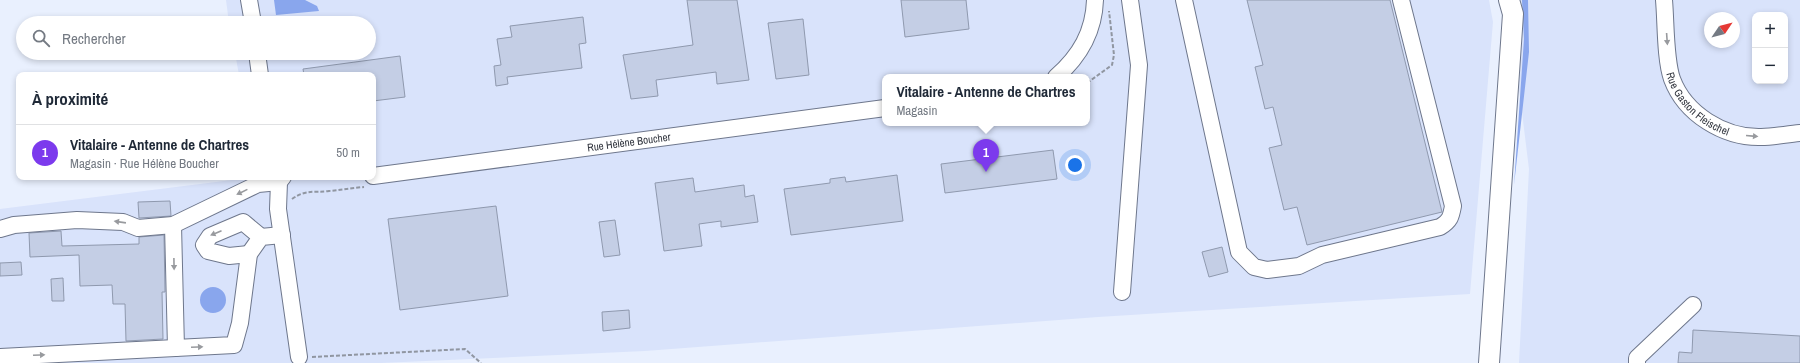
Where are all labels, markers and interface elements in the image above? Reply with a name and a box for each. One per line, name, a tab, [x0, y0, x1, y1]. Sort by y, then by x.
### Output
north arrow	[1704, 12, 1740, 48]
map controls	[1752, 12, 1788, 84]
button: +	[1752, 12, 1788, 48]
search box	[16, 16, 376, 60]
icon: search	[30, 27, 52, 49]
text: Rechercher	[62, 28, 126, 49]
one-way arrow	[1664, 33, 1671, 45]
button: −	[1752, 48, 1788, 84]
street label: Rue Gaston Fleischel	[1663, 70, 1731, 138]
popup	[882, 74, 1090, 126]
text: Vitalaire - Antenne de Chartres	[896, 81, 1076, 102]
text: À proximité	[32, 87, 108, 110]
text: Magasin	[896, 102, 937, 119]
street label: Rue Hélène Boucher	[586, 130, 671, 154]
one-way arrow	[1746, 133, 1758, 140]
text: Vitalaire - Antenne de Chartres	[70, 134, 249, 155]
pin: 1	[973, 139, 999, 172]
text: 1	[42, 144, 48, 161]
text: 50 m	[336, 144, 360, 161]
text: Magasin · Rue Hélène Boucher	[70, 155, 219, 172]
your location	[1065, 155, 1085, 175]
one-way arrow	[236, 189, 248, 195]
one-way arrow	[114, 219, 127, 225]
one-way arrow	[211, 230, 222, 236]
one-way arrow	[171, 258, 178, 270]
one-way arrow	[191, 344, 203, 351]
one-way arrow	[33, 352, 45, 359]

